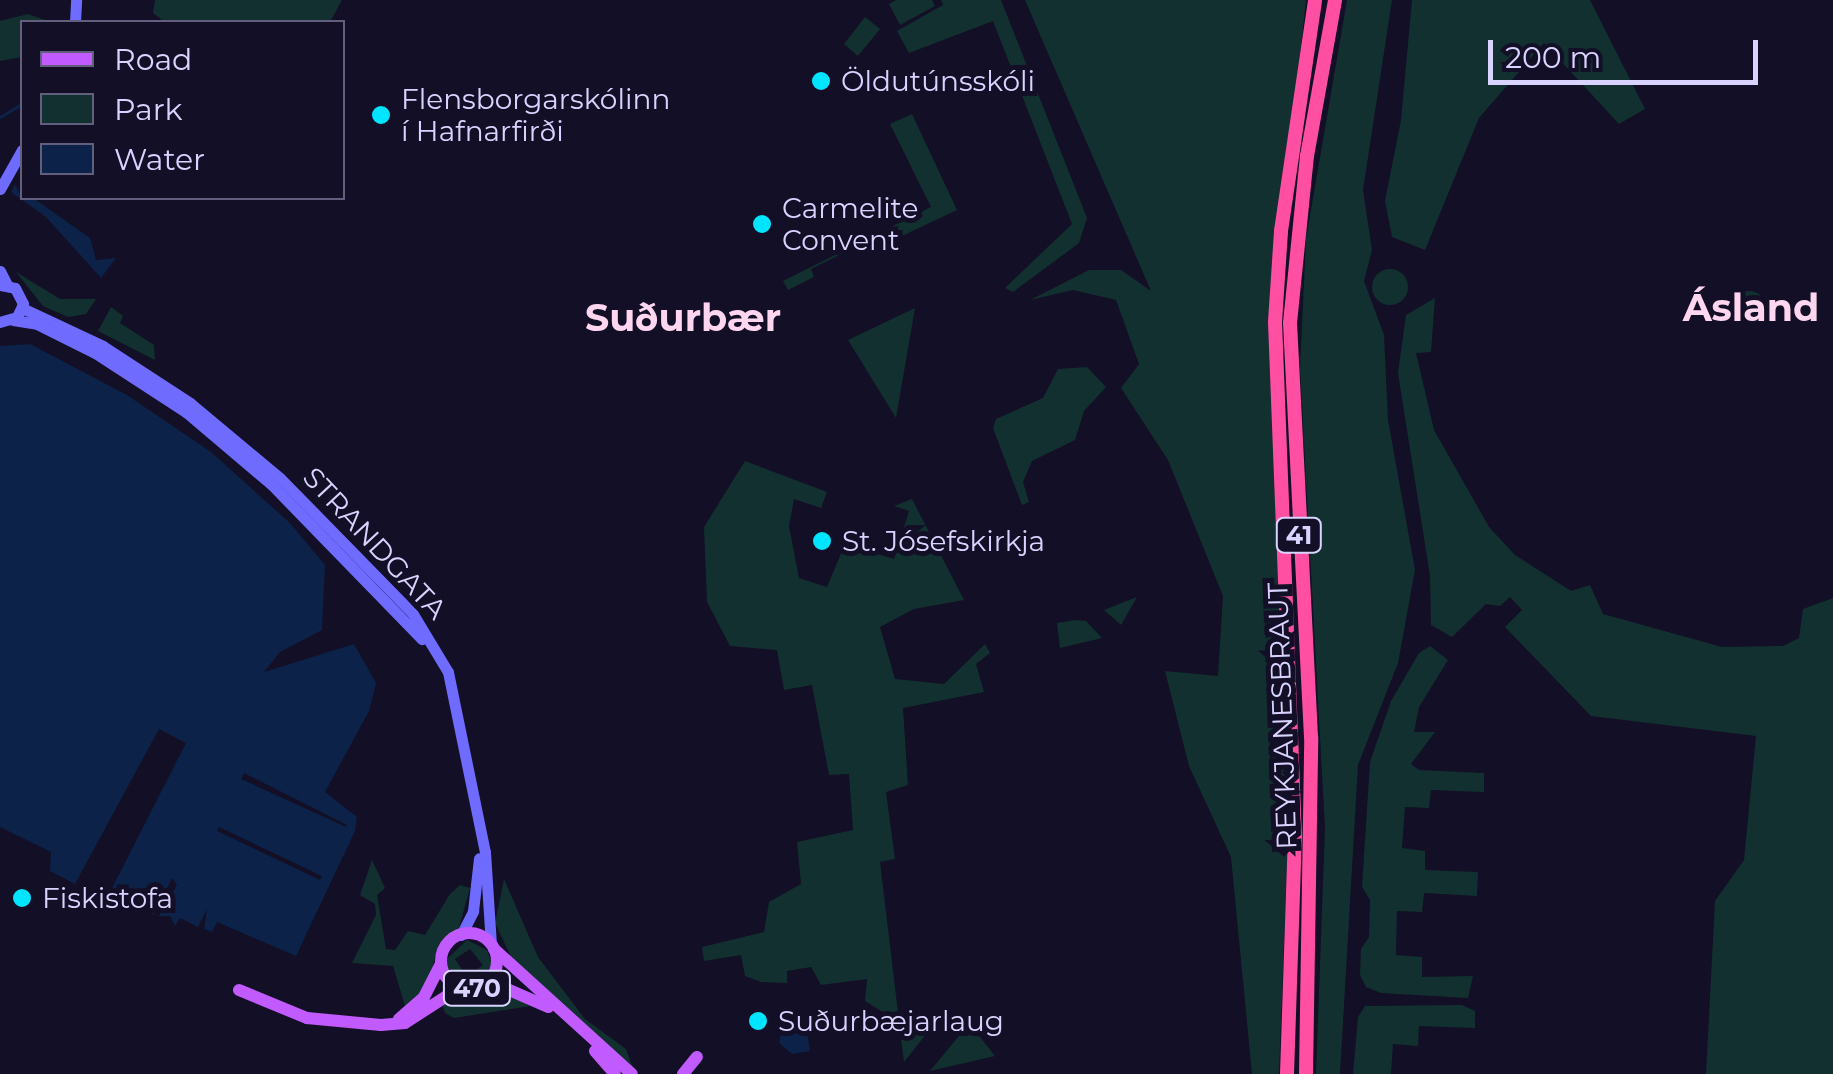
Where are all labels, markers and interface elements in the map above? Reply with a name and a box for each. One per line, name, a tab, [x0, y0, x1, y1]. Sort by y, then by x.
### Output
legend	[20, 20, 345, 200]
scale bar	[1493, 20, 1763, 82]
text: 200 m	[1505, 39, 1601, 76]
text: Road	[114, 41, 192, 78]
place label: Öldutúnsskóli	[841, 64, 1035, 98]
marker: Öldutúnsskóli	[810, 70, 832, 92]
place label: Flensborgarskólinn í Hafnarfirði	[401, 82, 670, 148]
text: Park	[114, 91, 183, 128]
marker: Flensborgarskólinn í Hafnarfirði	[370, 104, 392, 126]
text: Water	[114, 141, 205, 178]
place label: Carmelite Convent	[782, 191, 918, 257]
marker: Carmelite Convent	[751, 213, 773, 235]
district label: Ásland	[1683, 285, 1819, 331]
district label: Suðurbær	[585, 295, 781, 341]
street label: STRANDGATA	[296, 460, 454, 626]
road number: 41	[1274, 515, 1324, 555]
place label: St. Jósefskirkja	[842, 524, 1045, 558]
marker: St. Jósefskirkja	[811, 530, 833, 552]
street label: REYKJANESBRAUT	[1261, 582, 1303, 850]
place label: Fiskistofa	[42, 881, 173, 915]
marker: Fiskistofa	[11, 887, 33, 909]
road number: 470	[442, 968, 512, 1008]
place label: Suðurbæjarlaug	[778, 1004, 1004, 1038]
marker: Suðurbæjarlaug	[747, 1010, 769, 1032]

